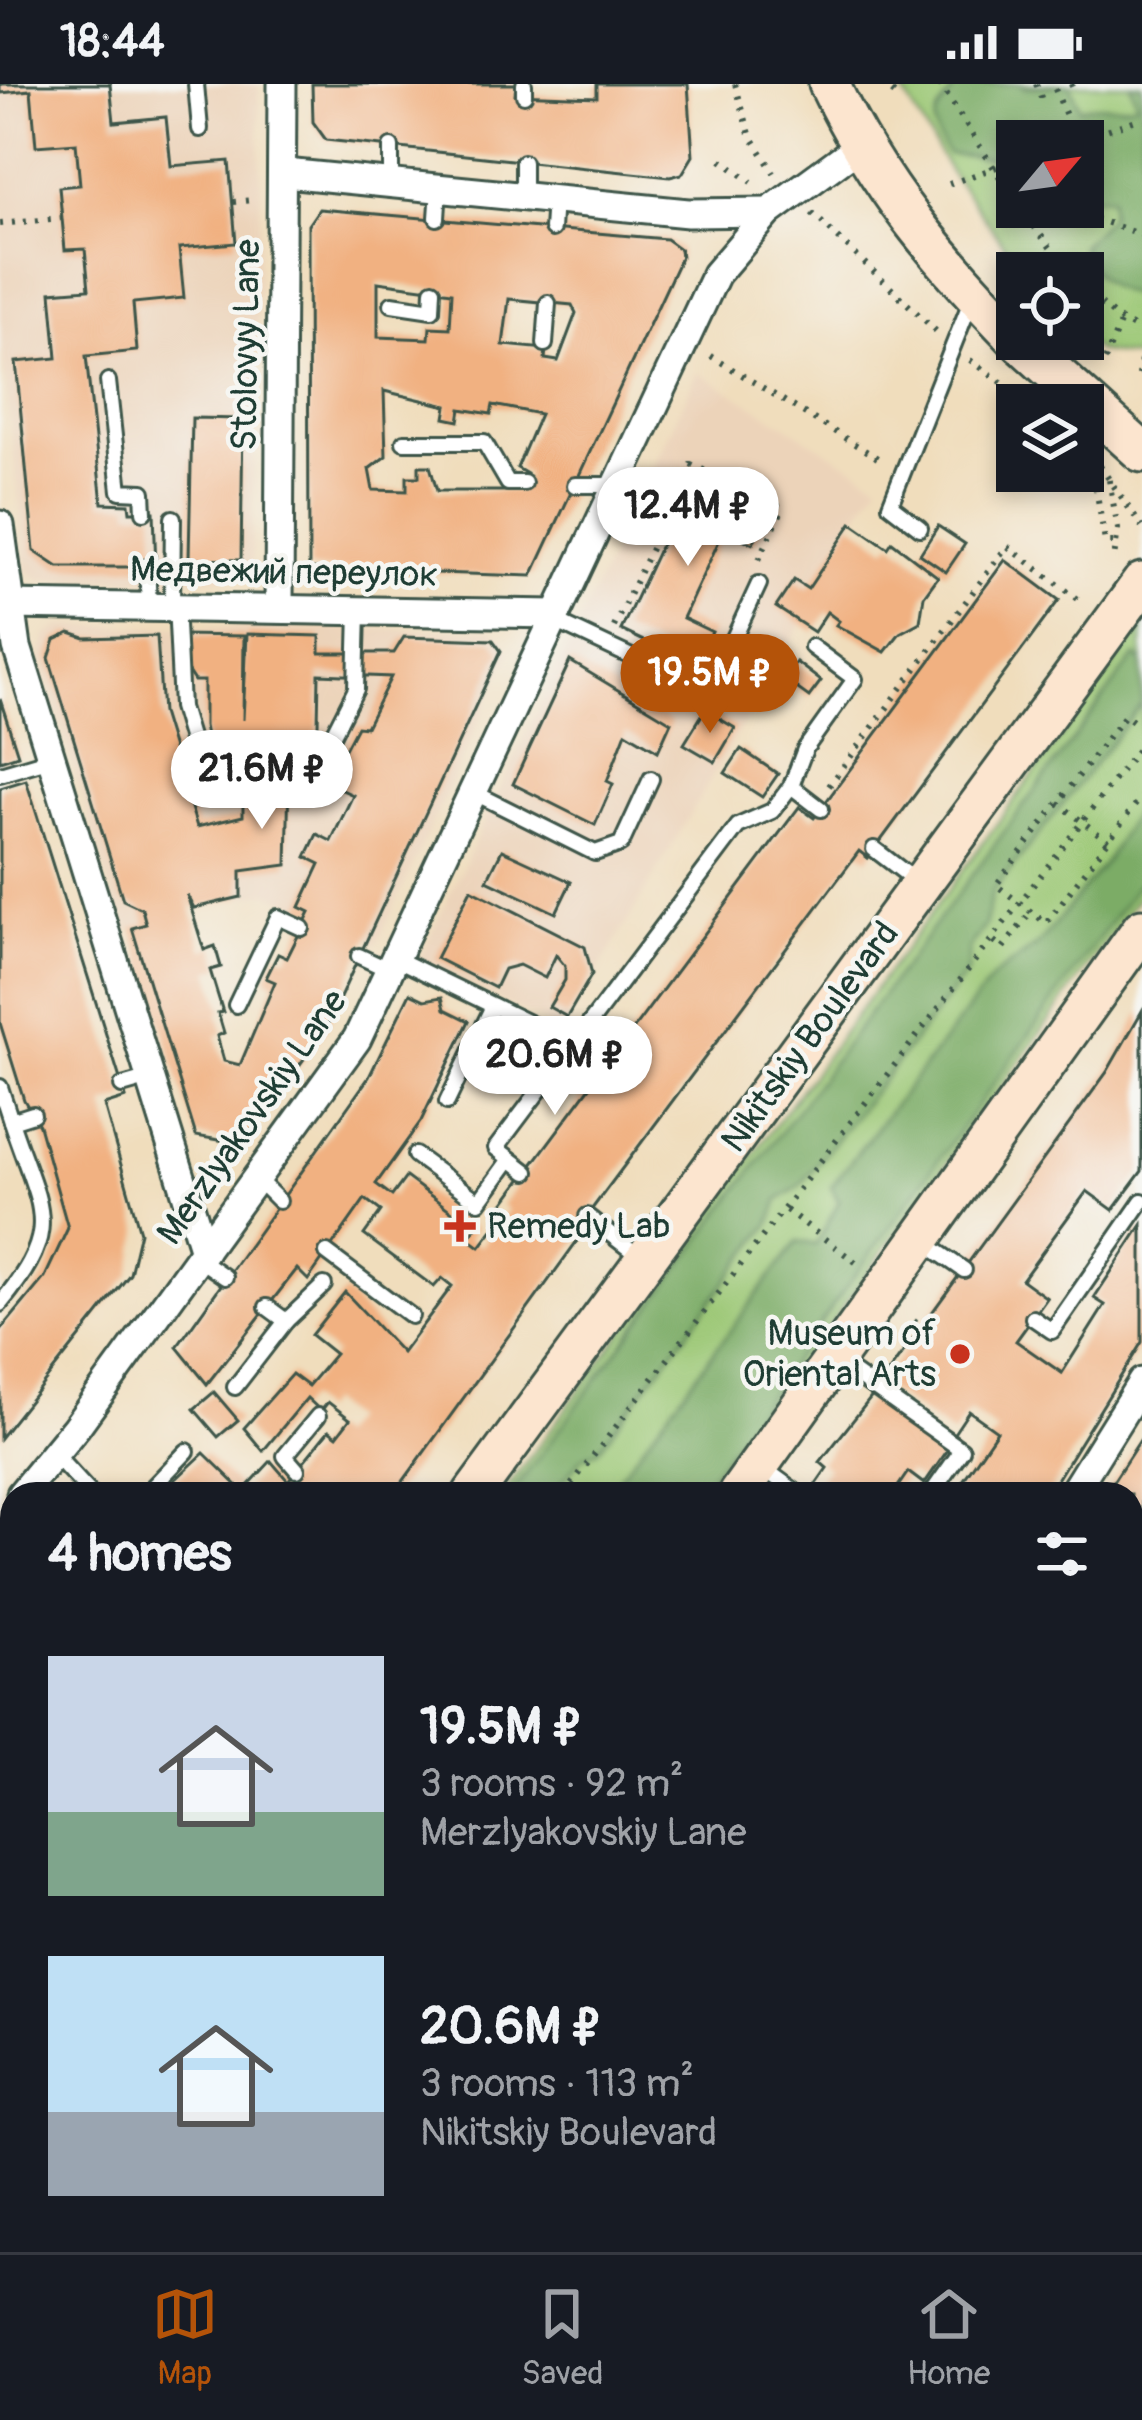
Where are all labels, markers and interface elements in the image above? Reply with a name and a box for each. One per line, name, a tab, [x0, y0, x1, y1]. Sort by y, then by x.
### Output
text: 18:44	[60, 14, 165, 70]
north arrow	[996, 120, 1104, 228]
map controls	[996, 120, 1104, 492]
street label: Stolovyy Lane	[222, 239, 270, 451]
button: locate	[996, 252, 1104, 360]
button: layers	[996, 384, 1104, 492]
pin: 12.4M ₽	[577, 467, 799, 569]
text: 12.4M ₽	[624, 481, 752, 530]
street label: Медвежий переулок	[130, 547, 438, 597]
pin: 19.5M ₽	[599, 634, 821, 736]
text: 19.5M ₽	[648, 648, 772, 697]
pin: 21.6M ₽	[151, 730, 373, 832]
text: 21.6M ₽	[198, 744, 326, 793]
street label: Nikitskiy Boulevard	[711, 913, 909, 1161]
street label: Merzlyakovskiy Lane	[147, 980, 357, 1253]
pin: 20.6M ₽	[444, 1016, 666, 1118]
text: 20.6M ₽	[485, 1030, 625, 1079]
place label: Remedy Lab	[487, 1204, 670, 1249]
marker: Remedy Lab	[444, 1210, 476, 1242]
place label: Museum of Oriental Arts	[742, 1311, 936, 1397]
marker: Museum of Oriental Arts	[947, 1341, 973, 1367]
icon: filters	[1029, 1521, 1095, 1587]
text: 4 homes	[48, 1522, 232, 1586]
text: 19.5M ₽	[420, 1695, 583, 1759]
icon: home	[144, 1704, 288, 1848]
text: 3 rooms · 92 m²	[420, 1759, 683, 1808]
text: Merzlyakovskiy Lane	[420, 1808, 746, 1857]
text: 20.6M ₽	[420, 1995, 603, 2059]
icon: home	[144, 2004, 288, 2148]
text: 3 rooms · 113 m²	[420, 2059, 694, 2108]
text: Nikitskiy Boulevard	[420, 2108, 717, 2157]
tab: Map	[152, 2281, 218, 2394]
tab: Saved	[521, 2281, 603, 2394]
tab: Home	[907, 2281, 990, 2394]

